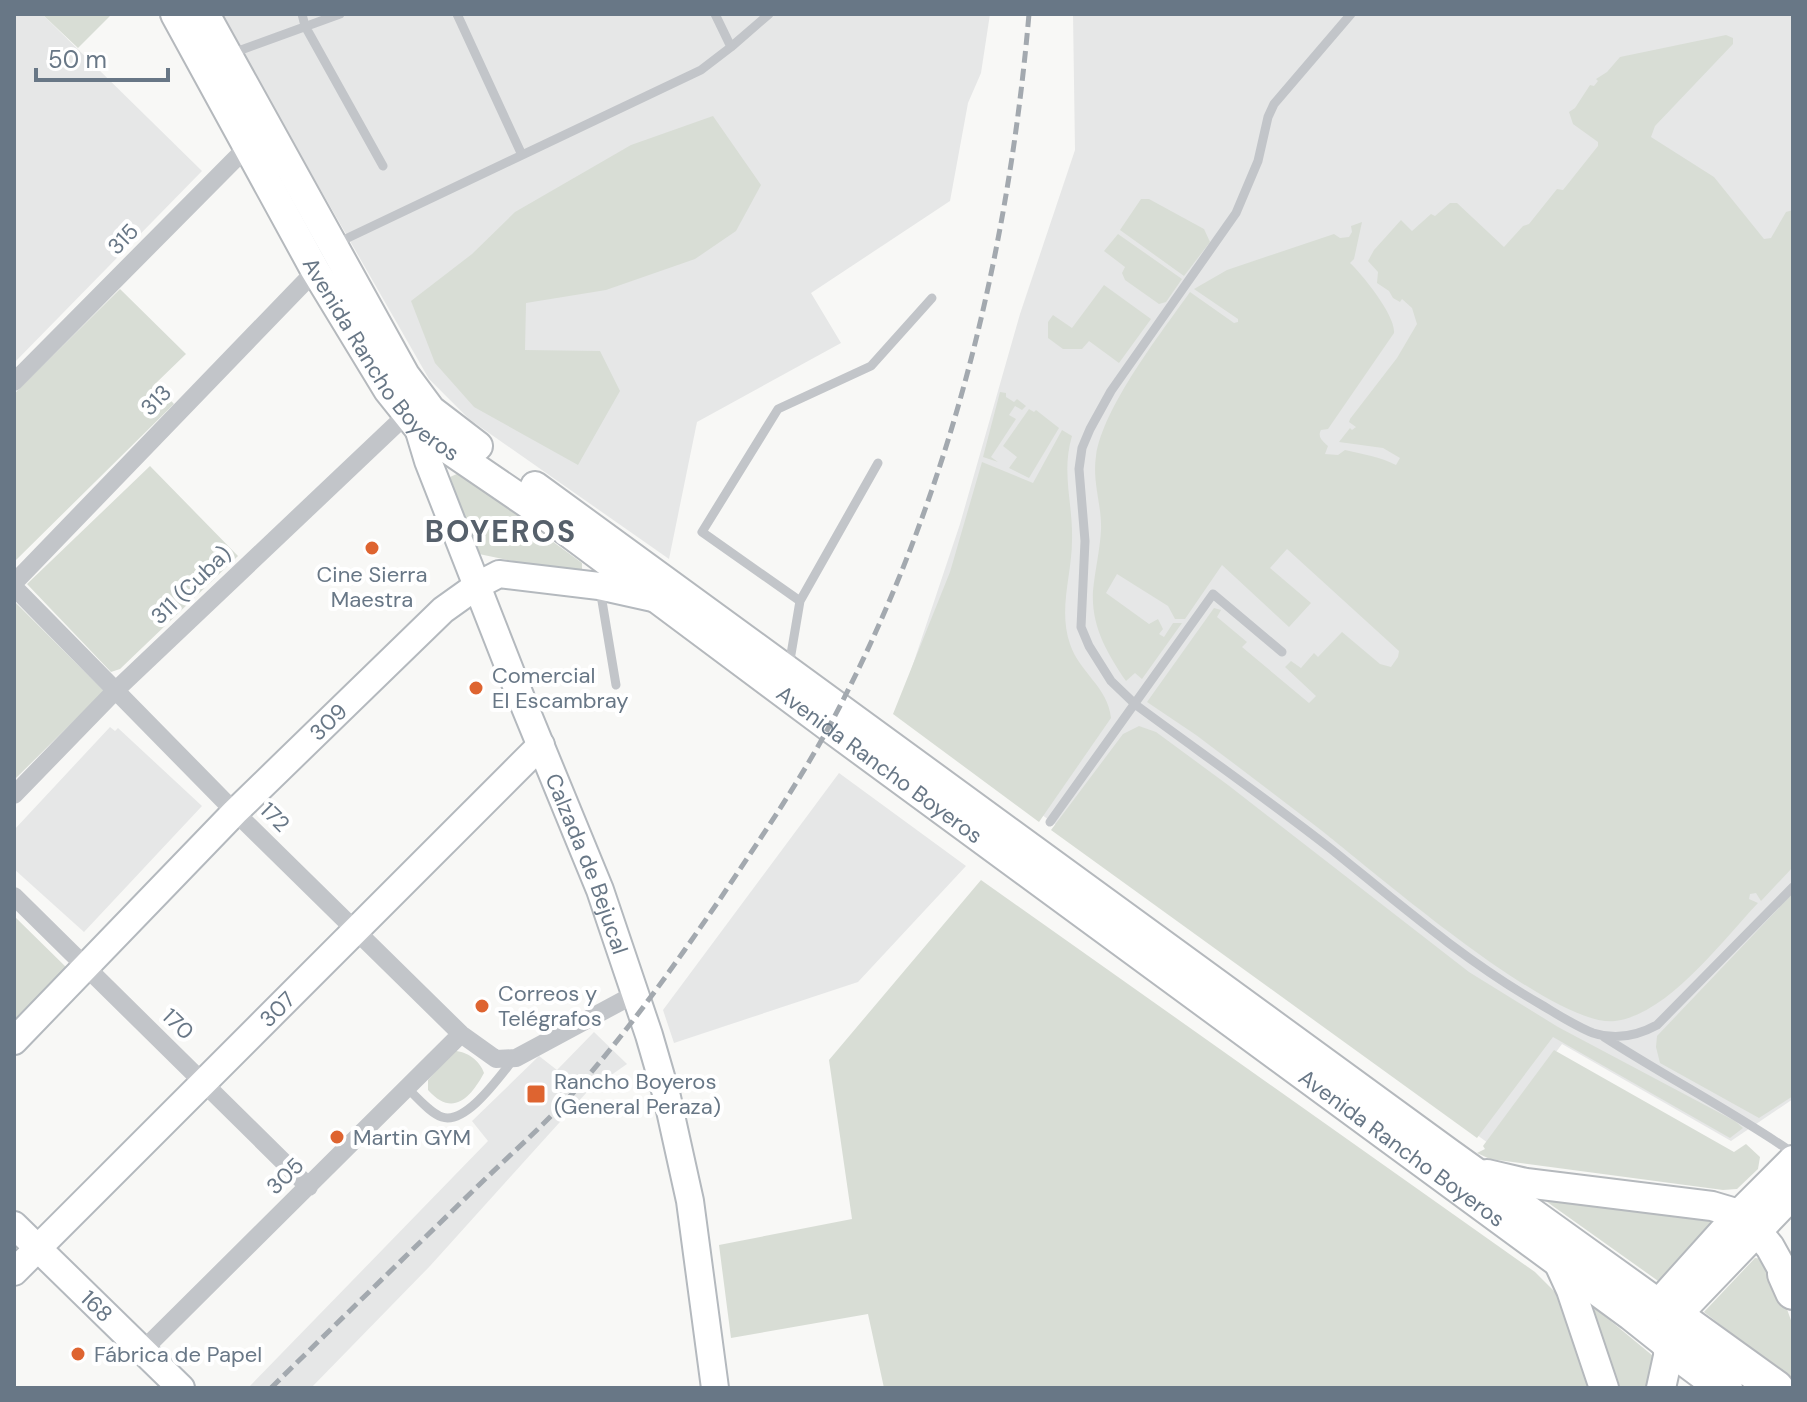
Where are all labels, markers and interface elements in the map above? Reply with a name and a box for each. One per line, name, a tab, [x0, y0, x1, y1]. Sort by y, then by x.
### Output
scale bar	[36, 32, 168, 82]
text: 50 m	[48, 44, 107, 75]
street label: 315	[101, 217, 145, 261]
street label: Avenida Rancho Boyeros	[296, 252, 465, 467]
street label: 313	[134, 378, 178, 422]
district label: BOYEROS	[425, 512, 577, 551]
street label: 311 (Cuba)	[144, 539, 238, 631]
marker: Cine Sierra Maestra	[363, 539, 381, 557]
place label: Cine Sierra Maestra	[317, 560, 427, 614]
place label: Comercial El Escambray	[492, 661, 629, 715]
marker: Comercial El Escambray	[467, 679, 485, 697]
street label: Avenida Rancho Boyeros	[771, 679, 989, 850]
street label: 309	[303, 697, 353, 747]
street label: Calzada de Bejucal	[539, 769, 635, 958]
street label: 172	[254, 796, 296, 838]
place label: Correos y Telégrafos	[498, 979, 602, 1033]
street label: 307	[253, 985, 301, 1033]
marker: Correos y Telégrafos	[473, 997, 491, 1015]
street label: 170	[156, 1002, 200, 1046]
street label: Avenida Rancho Boyeros	[1293, 1062, 1511, 1233]
place label: Rancho Boyeros (General Peraza)	[554, 1067, 721, 1121]
marker: Rancho Boyeros (General Peraza)	[525, 1083, 547, 1105]
place label: Martin GYM	[353, 1123, 471, 1152]
marker: Martin GYM	[328, 1128, 346, 1146]
street label: 305	[260, 1151, 310, 1201]
street label: 168	[75, 1284, 119, 1328]
place label: Fábrica de Papel	[94, 1340, 262, 1369]
marker: Fábrica de Papel	[69, 1345, 87, 1363]

